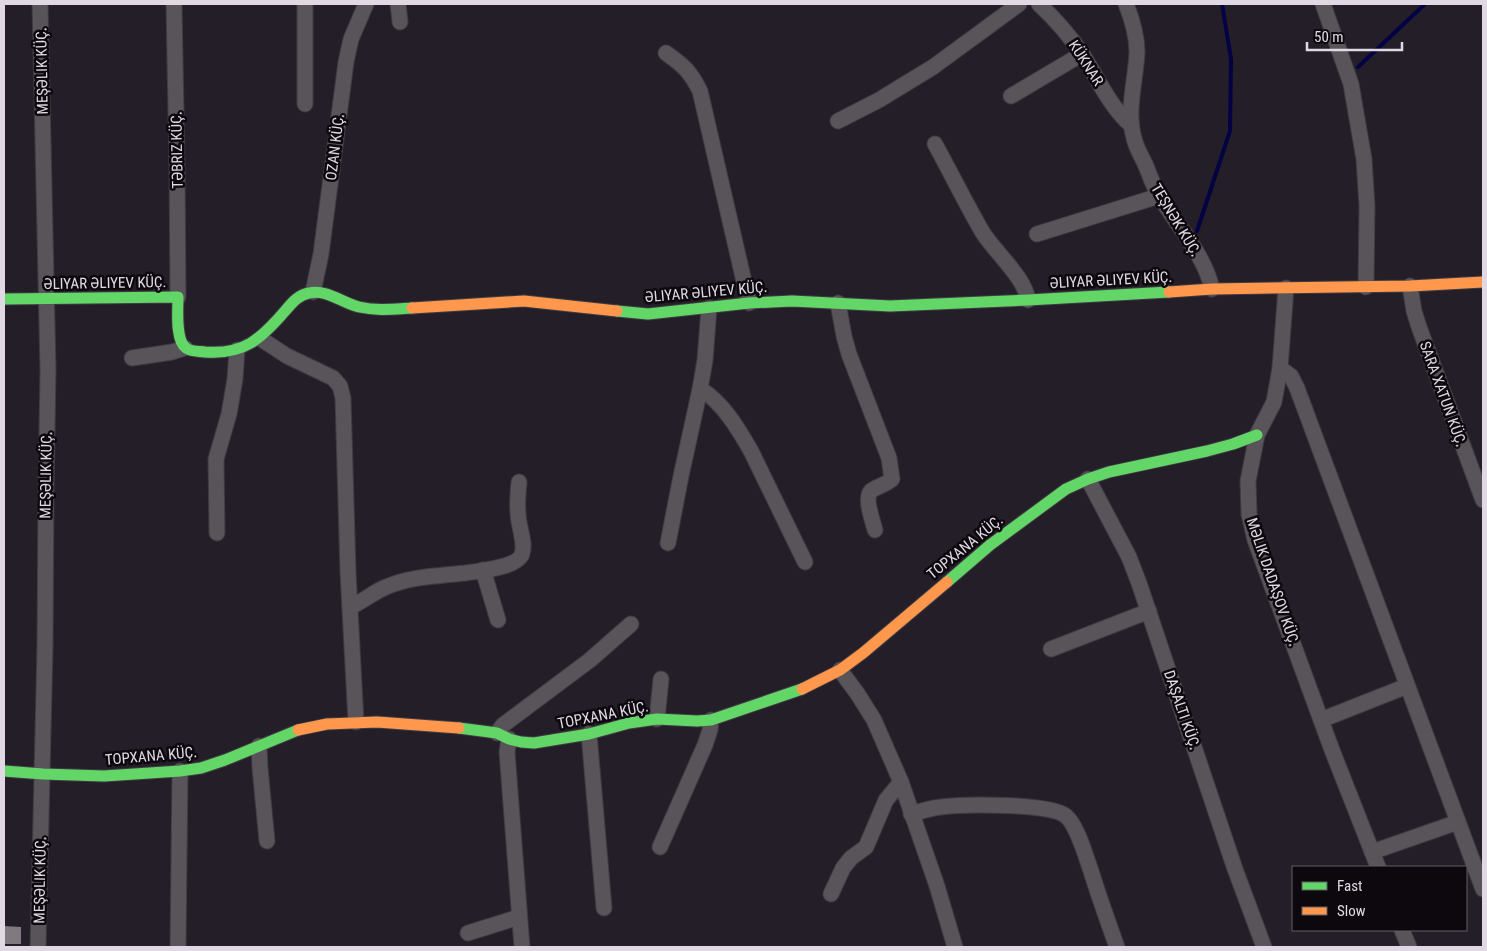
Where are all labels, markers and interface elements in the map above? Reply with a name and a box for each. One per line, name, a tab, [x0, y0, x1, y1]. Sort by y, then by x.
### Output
scale bar	[1307, 20, 1402, 52]
street label: MEŞƏLIK KÜÇ.	[32, 27, 52, 115]
text: 50 m	[1314, 28, 1344, 46]
street label: KÜKNAR	[1065, 37, 1107, 89]
street label: TƏBRIZ KÜÇ.	[167, 111, 187, 189]
street label: OZAN KÜÇ.	[322, 113, 348, 181]
street label: TEŞNƏK KÜÇ.	[1147, 180, 1205, 260]
street label: ƏLIYAR ƏLIYEV KÜÇ.	[1049, 268, 1173, 292]
street label: ƏLIYAR ƏLIYEV KÜÇ.	[43, 273, 167, 293]
street label: ƏLIYAR ƏLIYEV KÜÇ.	[644, 278, 768, 306]
street label: SARA XATUN KÜÇ.	[1416, 339, 1470, 449]
street label: MEŞƏLIK KÜÇ.	[36, 431, 56, 519]
street label: TOPXANA KÜÇ.	[924, 511, 1006, 583]
street label: MƏLIK DADAŞOV KÜÇ.	[1243, 515, 1303, 649]
street label: DAŞALTI KÜÇ.	[1160, 668, 1204, 752]
street label: TOPXANA KÜÇ.	[556, 697, 650, 733]
street label: TOPXANA KÜÇ.	[104, 743, 198, 769]
street label: MEŞƏLIK KÜÇ.	[30, 836, 50, 924]
legend	[1292, 866, 1467, 931]
text: Fast	[1337, 877, 1362, 895]
text: Slow	[1337, 902, 1366, 920]

